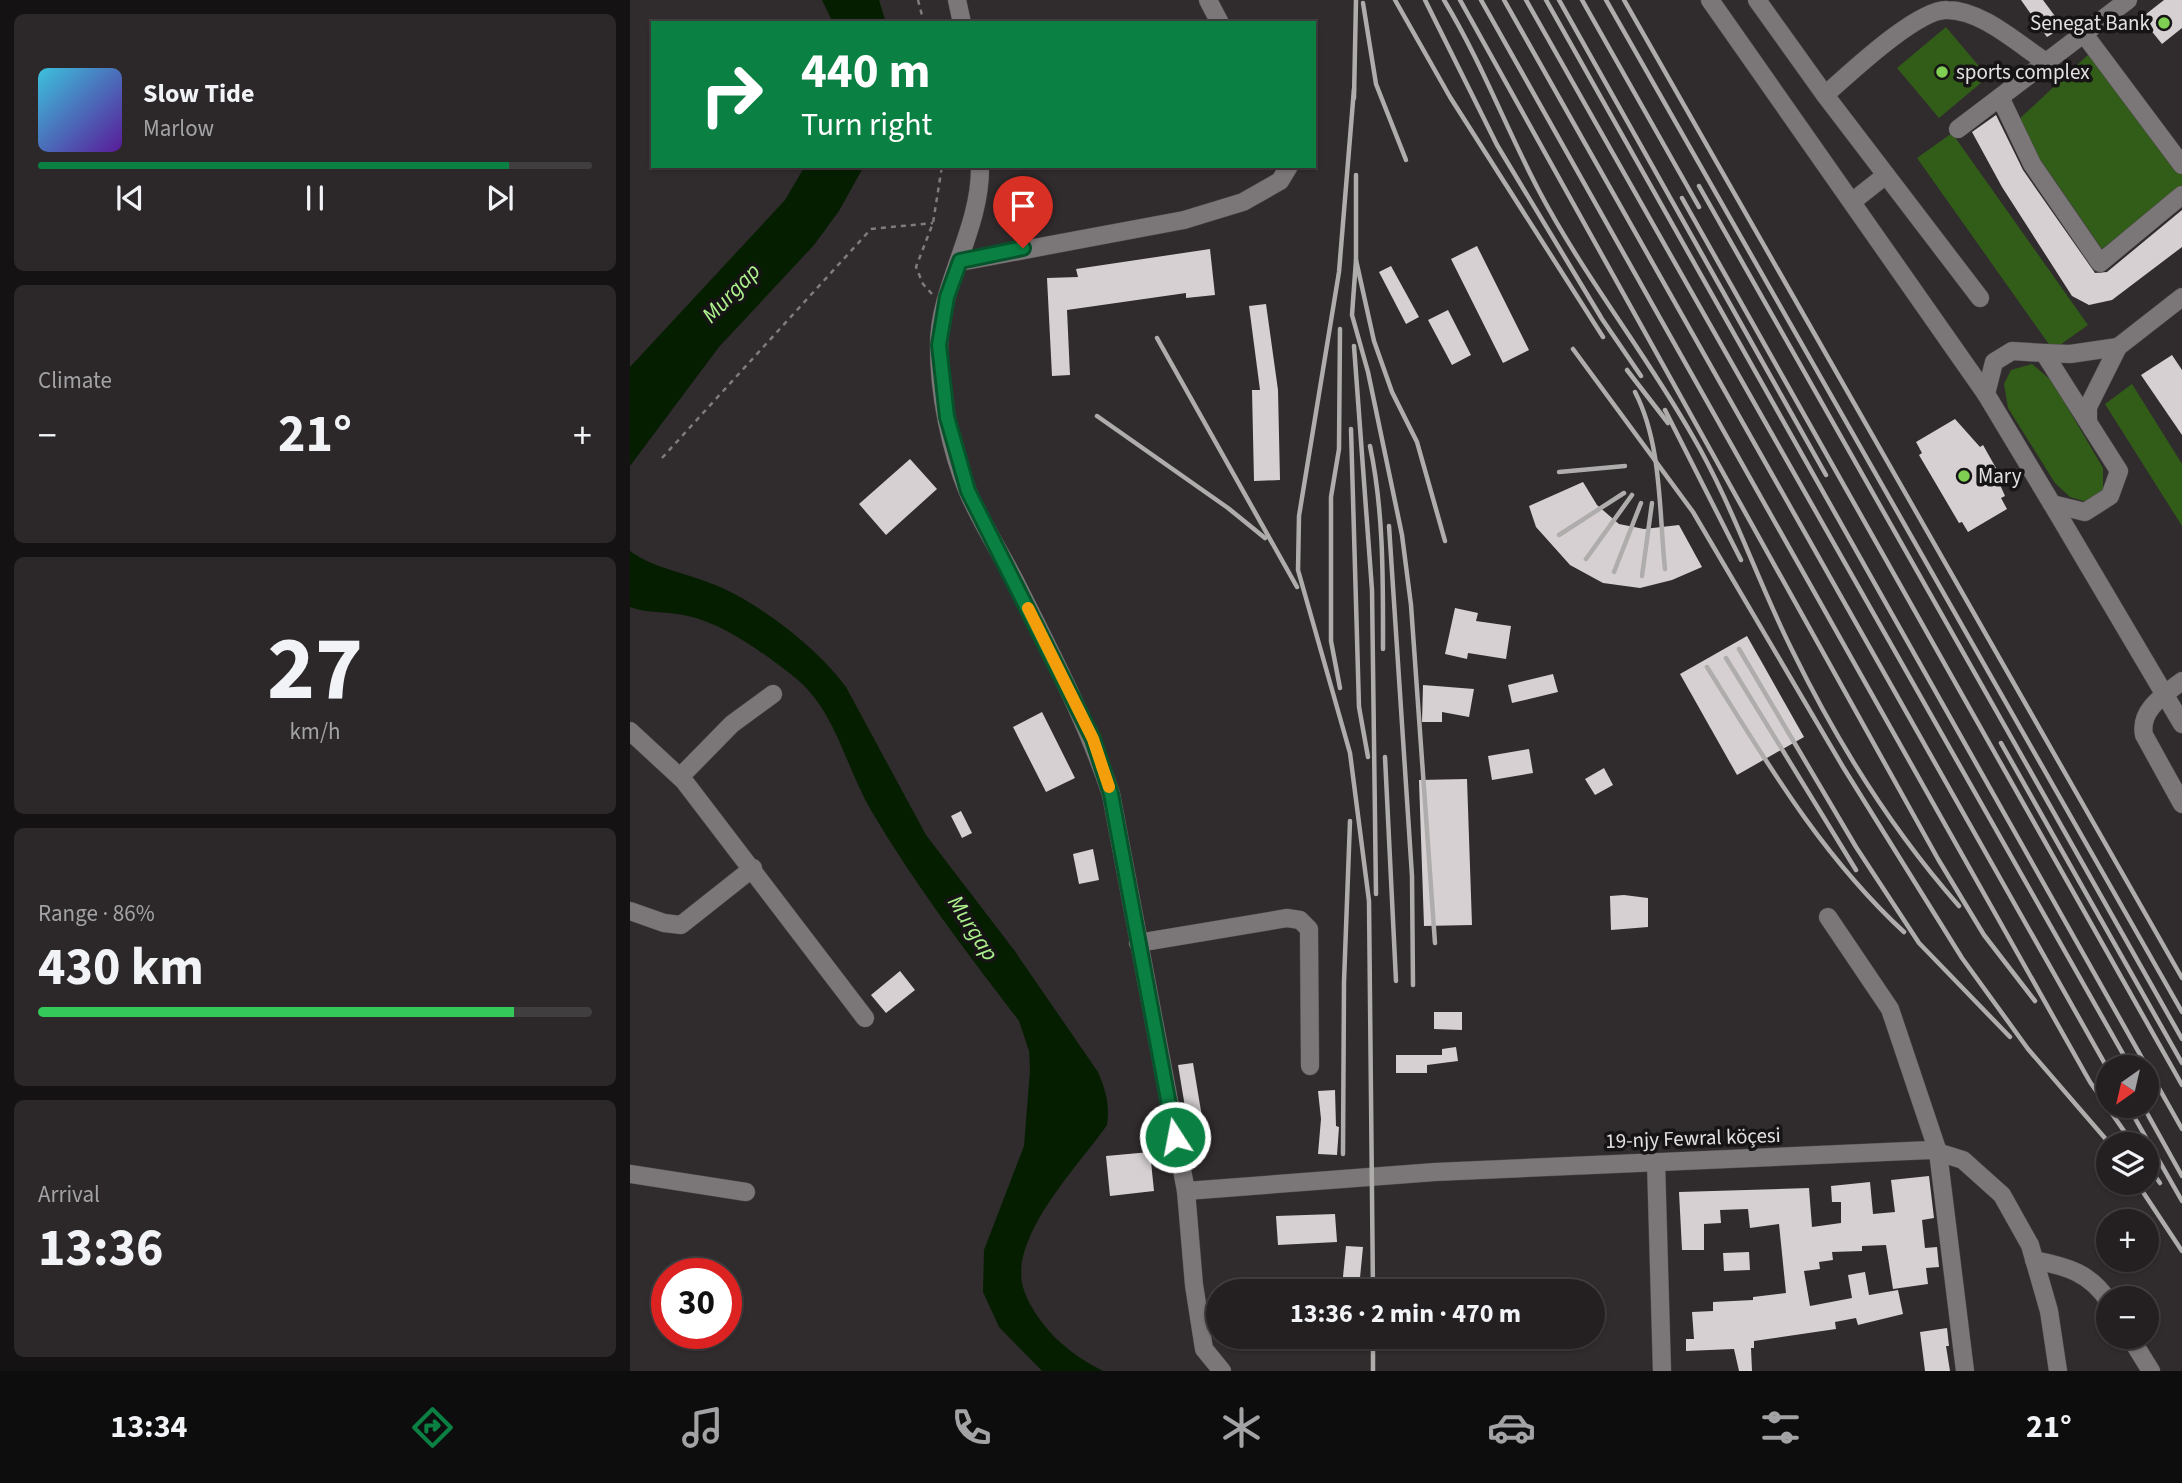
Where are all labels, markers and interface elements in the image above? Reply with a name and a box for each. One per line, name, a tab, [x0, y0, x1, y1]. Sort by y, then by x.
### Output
place label: Senegat Bank	[2030, 8, 2151, 38]
marker: Senegat Bank	[2156, 15, 2172, 31]
text: 440 m	[801, 37, 930, 107]
icon: right	[686, 49, 777, 140]
place label: sports complex	[1956, 57, 2090, 87]
marker: sports complex	[1934, 64, 1950, 80]
text: Slow Tide	[143, 75, 254, 112]
text: Turn right	[801, 102, 932, 148]
text: Marlow	[143, 112, 214, 145]
pin	[993, 176, 1053, 248]
icon: previous	[111, 179, 149, 217]
icon: pause	[296, 179, 334, 217]
icon: next	[481, 179, 519, 217]
icon: arrive	[1004, 187, 1042, 225]
water label: Murgap	[694, 255, 768, 331]
text: Climate	[38, 364, 112, 397]
text: 21°	[278, 398, 352, 472]
text: −	[38, 409, 57, 463]
text: +	[573, 409, 592, 463]
place label: Mary	[1978, 461, 2022, 491]
marker: Mary	[1956, 468, 1972, 484]
text: 27	[267, 605, 363, 734]
text: km/h	[289, 715, 341, 748]
water label: Murgap	[939, 889, 1007, 967]
text: Range · 86%	[38, 897, 155, 930]
text: 430 km	[38, 931, 204, 1005]
north arrow	[2096, 1055, 2160, 1118]
map controls	[2096, 1055, 2159, 1349]
position arrow	[1138, 1100, 1212, 1174]
street label: 19-njy Fewral köçesi	[1605, 1120, 1781, 1156]
button: layers	[2096, 1132, 2159, 1195]
text: Arrival	[38, 1178, 100, 1211]
button: +	[2096, 1209, 2159, 1272]
text: 13:36	[38, 1212, 163, 1286]
speed limit sign: 30	[651, 1258, 742, 1349]
button: −	[2096, 1286, 2159, 1349]
text: 13:36 · 2 min · 470 m	[1290, 1295, 1521, 1332]
icon: directions	[408, 1403, 457, 1452]
icon: music	[678, 1403, 727, 1452]
icon: phone	[947, 1403, 996, 1452]
icon: climate	[1217, 1403, 1266, 1452]
icon: car	[1487, 1403, 1536, 1452]
icon: filters	[1756, 1403, 1805, 1452]
text: 13:34	[110, 1404, 188, 1450]
text: 21°	[2026, 1404, 2072, 1450]

